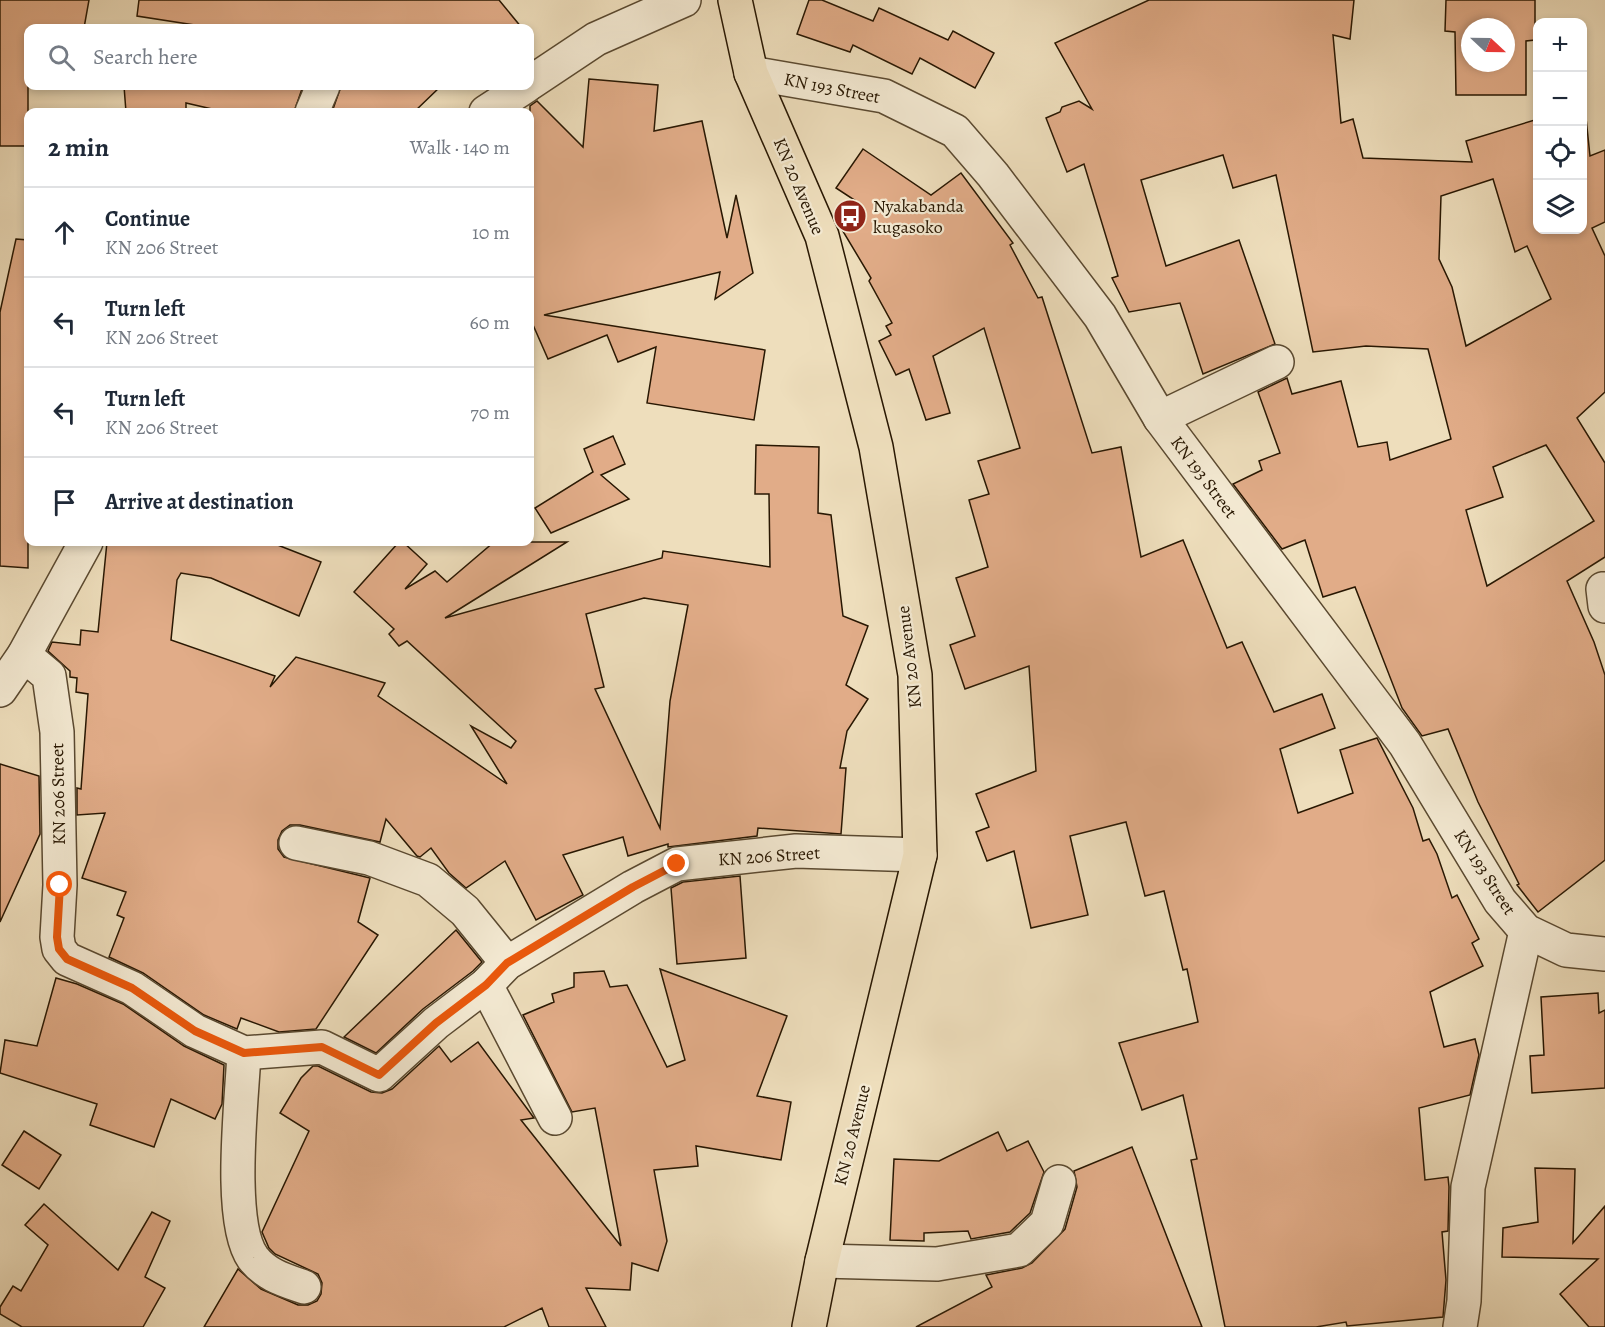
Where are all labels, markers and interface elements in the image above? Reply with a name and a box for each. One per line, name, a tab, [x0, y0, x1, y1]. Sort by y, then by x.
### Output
north arrow	[1461, 18, 1515, 72]
map controls	[1533, 18, 1587, 234]
button: +	[1533, 18, 1587, 72]
search box	[24, 24, 534, 90]
icon: search	[45, 41, 78, 74]
text: Search here	[93, 42, 198, 72]
street label: KN 193 Street	[782, 67, 882, 109]
button: −	[1533, 72, 1587, 126]
button: locate	[1533, 126, 1587, 180]
text: 2 min	[48, 130, 109, 165]
text: Walk · 140 m	[410, 134, 510, 161]
street label: KN 20 Avenue	[768, 134, 830, 238]
button: layers	[1533, 180, 1587, 234]
place label: Nyakabanda kugasoko	[873, 194, 965, 239]
bus stop icon: Nyakabanda kugasoko	[832, 198, 868, 234]
text: Continue	[105, 204, 190, 234]
icon: ahead	[48, 216, 81, 249]
text: 10 m	[472, 219, 510, 246]
text: KN 206 Street	[105, 234, 218, 261]
text: Turn left	[105, 294, 185, 324]
icon: left	[48, 306, 81, 339]
text: 60 m	[470, 309, 510, 336]
text: KN 206 Street	[105, 324, 218, 351]
text: Turn left	[105, 384, 185, 414]
icon: left	[48, 396, 81, 429]
text: 70 m	[470, 399, 510, 426]
text: KN 206 Street	[105, 414, 218, 441]
street label: KN 193 Street	[1165, 431, 1243, 523]
icon: arrive	[48, 486, 81, 519]
text: Arrive at destination	[105, 487, 294, 517]
street label: KN 20 Avenue	[891, 604, 927, 710]
street label: KN 206 Street	[45, 743, 71, 845]
street label: KN 193 Street	[1448, 825, 1522, 919]
street label: KN 206 Street	[717, 840, 821, 872]
route end	[663, 850, 689, 876]
route start	[46, 871, 72, 897]
street label: KN 20 Avenue	[828, 1082, 876, 1188]

